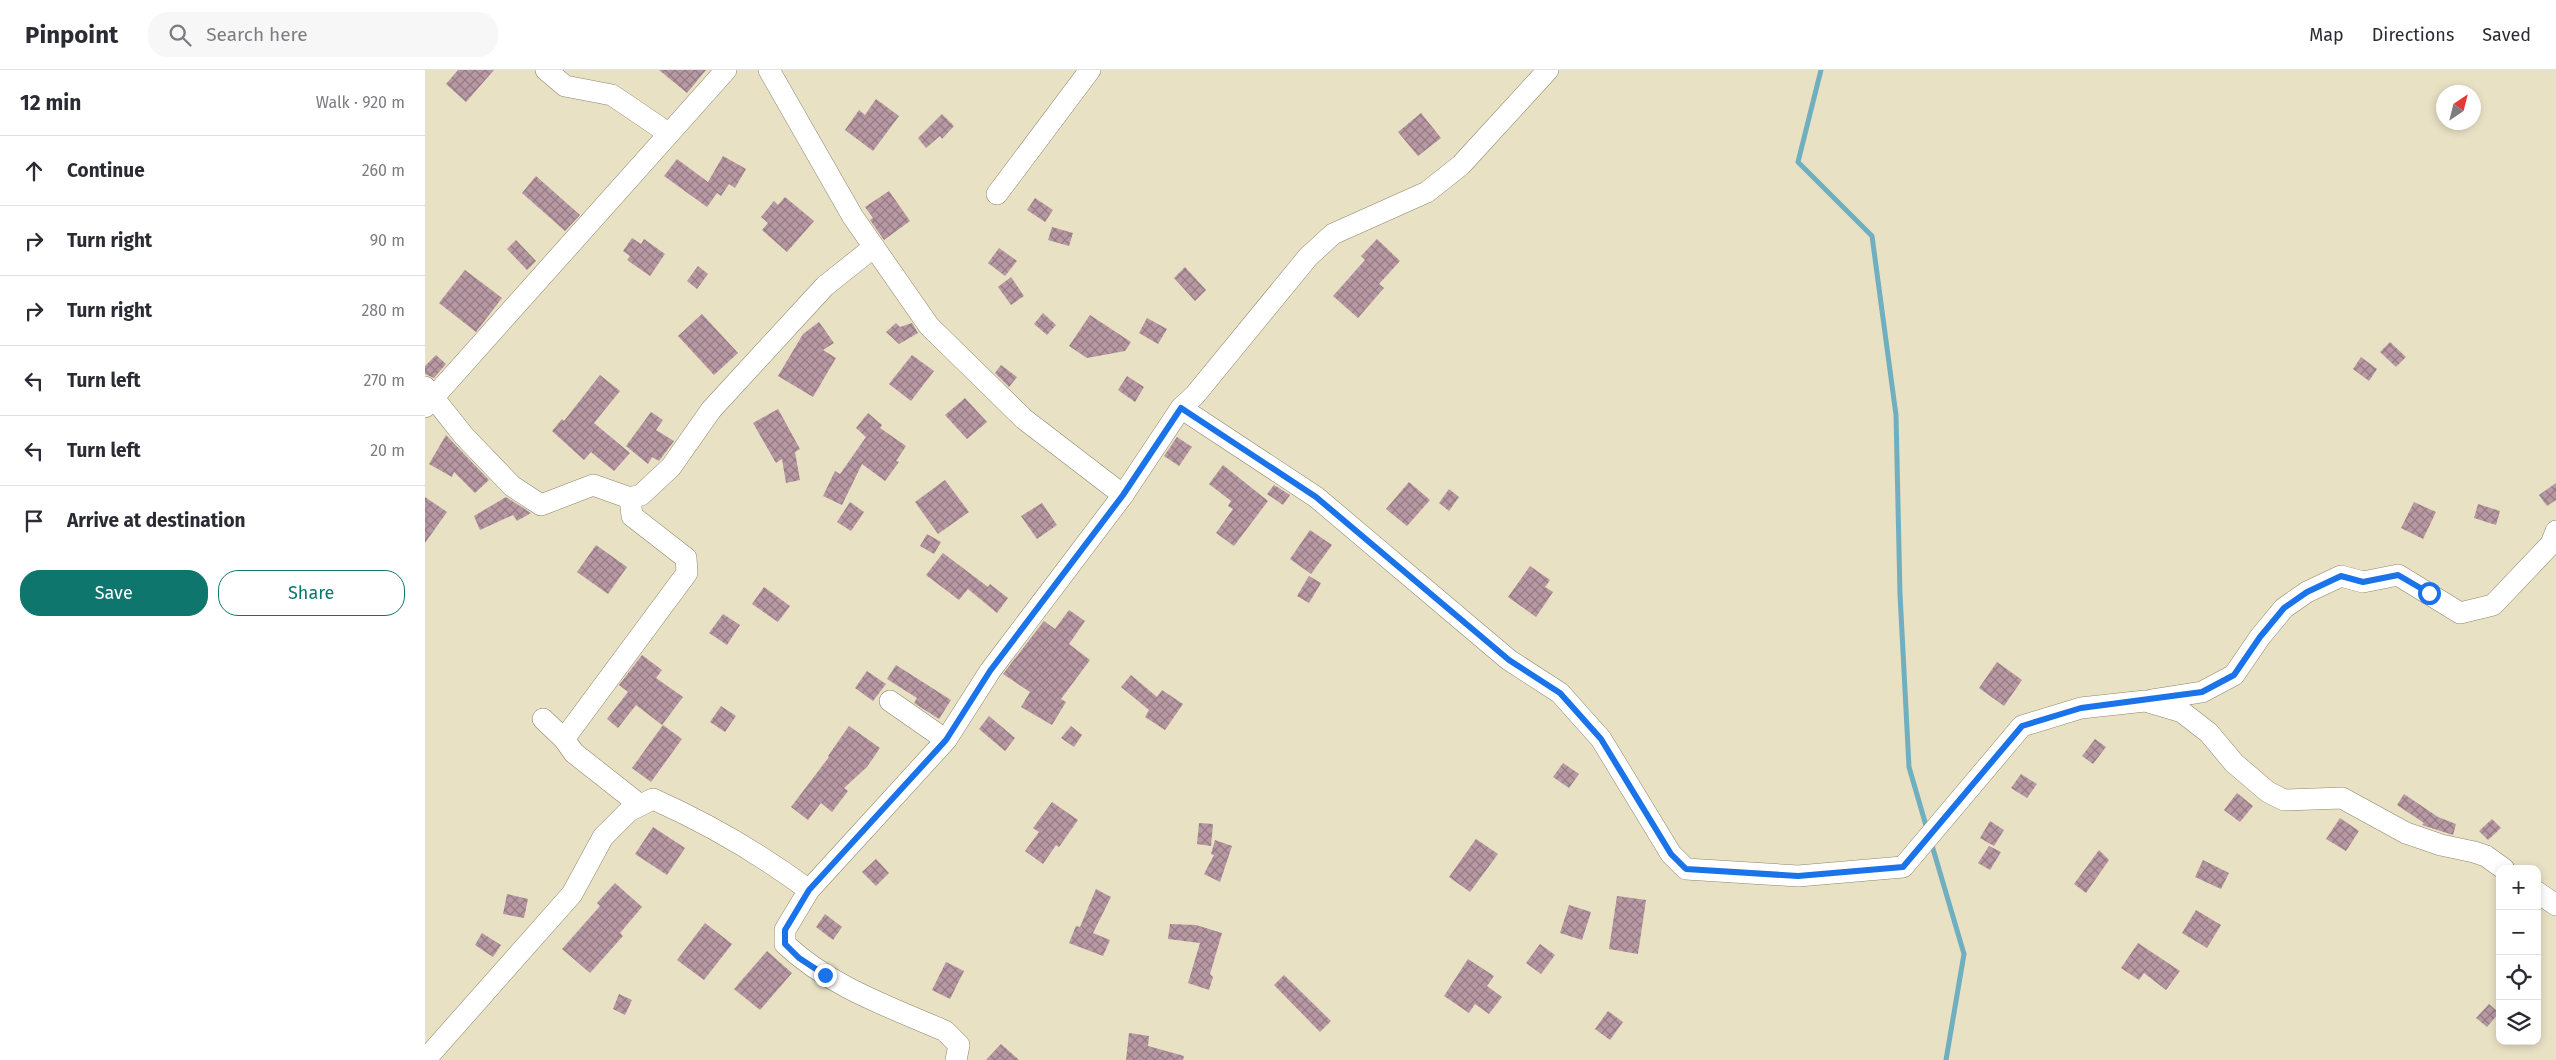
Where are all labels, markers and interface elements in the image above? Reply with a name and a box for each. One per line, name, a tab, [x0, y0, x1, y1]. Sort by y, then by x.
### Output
search box	[148, 12, 498, 57]
text: Pinpoint	[25, 21, 118, 49]
icon: search	[166, 21, 194, 49]
text: Search here	[206, 23, 308, 46]
text: Map	[2309, 24, 2344, 46]
text: Directions	[2372, 24, 2454, 46]
text: Saved	[2482, 24, 2531, 46]
north arrow	[2436, 85, 2481, 130]
text: 12 min	[20, 90, 81, 116]
text: Walk · 920 m	[316, 93, 405, 112]
icon: ahead	[20, 157, 48, 185]
text: Continue	[67, 159, 145, 182]
text: 260 m	[362, 161, 405, 180]
icon: right	[20, 227, 48, 255]
text: Turn right	[67, 229, 152, 252]
text: 90 m	[370, 231, 405, 250]
icon: right	[20, 297, 48, 325]
text: Turn right	[67, 299, 152, 322]
text: 280 m	[361, 301, 405, 320]
icon: left	[20, 367, 48, 395]
text: Turn left	[67, 369, 141, 392]
text: 270 m	[363, 371, 405, 390]
icon: left	[20, 437, 48, 465]
text: Turn left	[67, 439, 141, 462]
text: 20 m	[370, 441, 405, 460]
icon: arrive	[20, 507, 48, 535]
text: Arrive at destination	[67, 509, 246, 532]
button: Save	[20, 570, 208, 616]
button: Share	[218, 570, 405, 616]
route start	[2418, 582, 2441, 605]
map controls	[2496, 865, 2541, 1045]
button: +	[2496, 865, 2541, 910]
button: −	[2496, 910, 2541, 955]
button: locate	[2496, 955, 2541, 1000]
route end	[814, 964, 837, 987]
button: layers	[2496, 1000, 2541, 1045]

